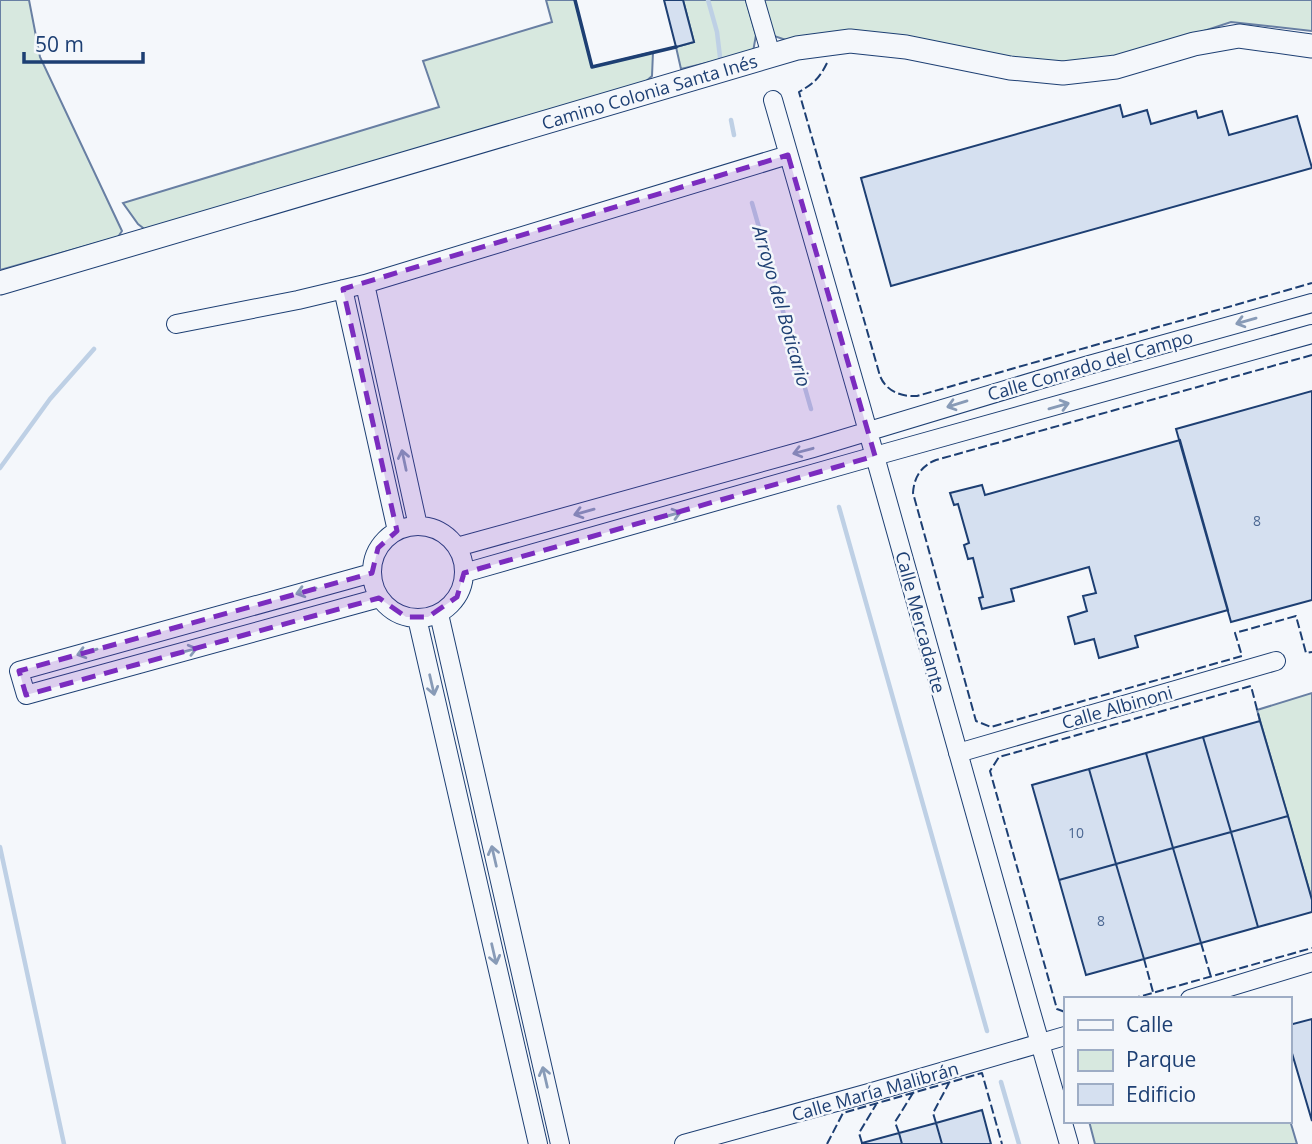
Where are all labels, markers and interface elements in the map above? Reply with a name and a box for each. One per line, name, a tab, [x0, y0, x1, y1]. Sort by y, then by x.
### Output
scale bar	[24, 21, 144, 65]
text: 50 m	[35, 30, 84, 58]
street label: Camino Colonia Santa Inés	[539, 48, 760, 135]
water label: Arroyo del Boticario	[746, 221, 817, 390]
one-way arrow	[1235, 315, 1257, 328]
street label: Calle Conrado del Campo	[985, 324, 1195, 406]
one-way arrow	[946, 398, 968, 411]
one-way arrow	[1047, 398, 1069, 411]
one-way arrow	[792, 445, 814, 458]
one-way arrow	[396, 449, 410, 472]
one-way arrow	[573, 506, 595, 519]
one-way arrow	[660, 507, 682, 520]
house number: 8	[1253, 511, 1261, 530]
street label: Calle Mercadante	[891, 548, 951, 696]
one-way arrow	[295, 585, 318, 598]
one-way arrow	[175, 644, 197, 657]
one-way arrow	[76, 647, 98, 660]
one-way arrow	[426, 673, 439, 696]
street label: Calle Albinoni	[1059, 680, 1175, 734]
house number: 10	[1068, 823, 1084, 842]
one-way arrow	[487, 845, 500, 868]
house number: 8	[1097, 911, 1105, 930]
one-way arrow	[488, 942, 502, 965]
legend	[1064, 997, 1291, 1123]
text: Calle	[1126, 1010, 1173, 1038]
text: Parque	[1126, 1045, 1196, 1073]
street label: Calle María Malibrán	[789, 1056, 961, 1126]
one-way arrow	[537, 1067, 550, 1089]
text: Edificio	[1126, 1080, 1196, 1108]

